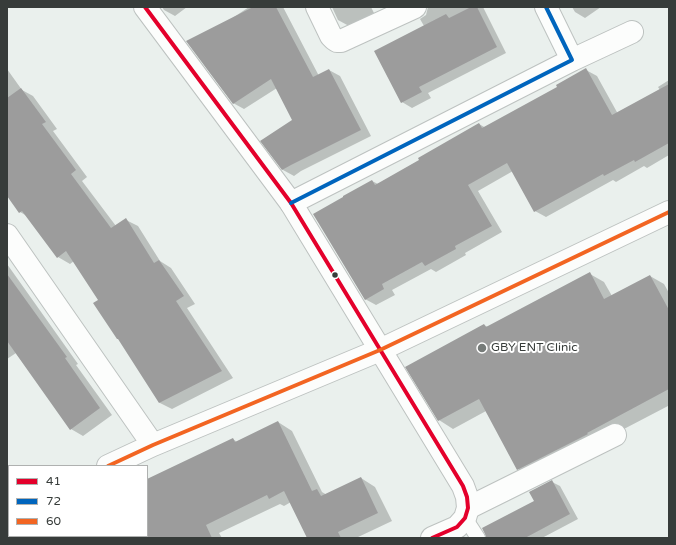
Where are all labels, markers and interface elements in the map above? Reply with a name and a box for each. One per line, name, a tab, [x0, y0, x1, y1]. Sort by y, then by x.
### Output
unlabelled marker	[330, 270, 340, 280]
place label: GBY ENT Clinic	[491, 341, 578, 355]
marker: GBY ENT Clinic	[476, 342, 488, 354]
legend	[8, 465, 148, 537]
text: 41	[46, 474, 61, 488]
text: 72	[46, 494, 61, 508]
text: 60	[46, 514, 61, 528]

